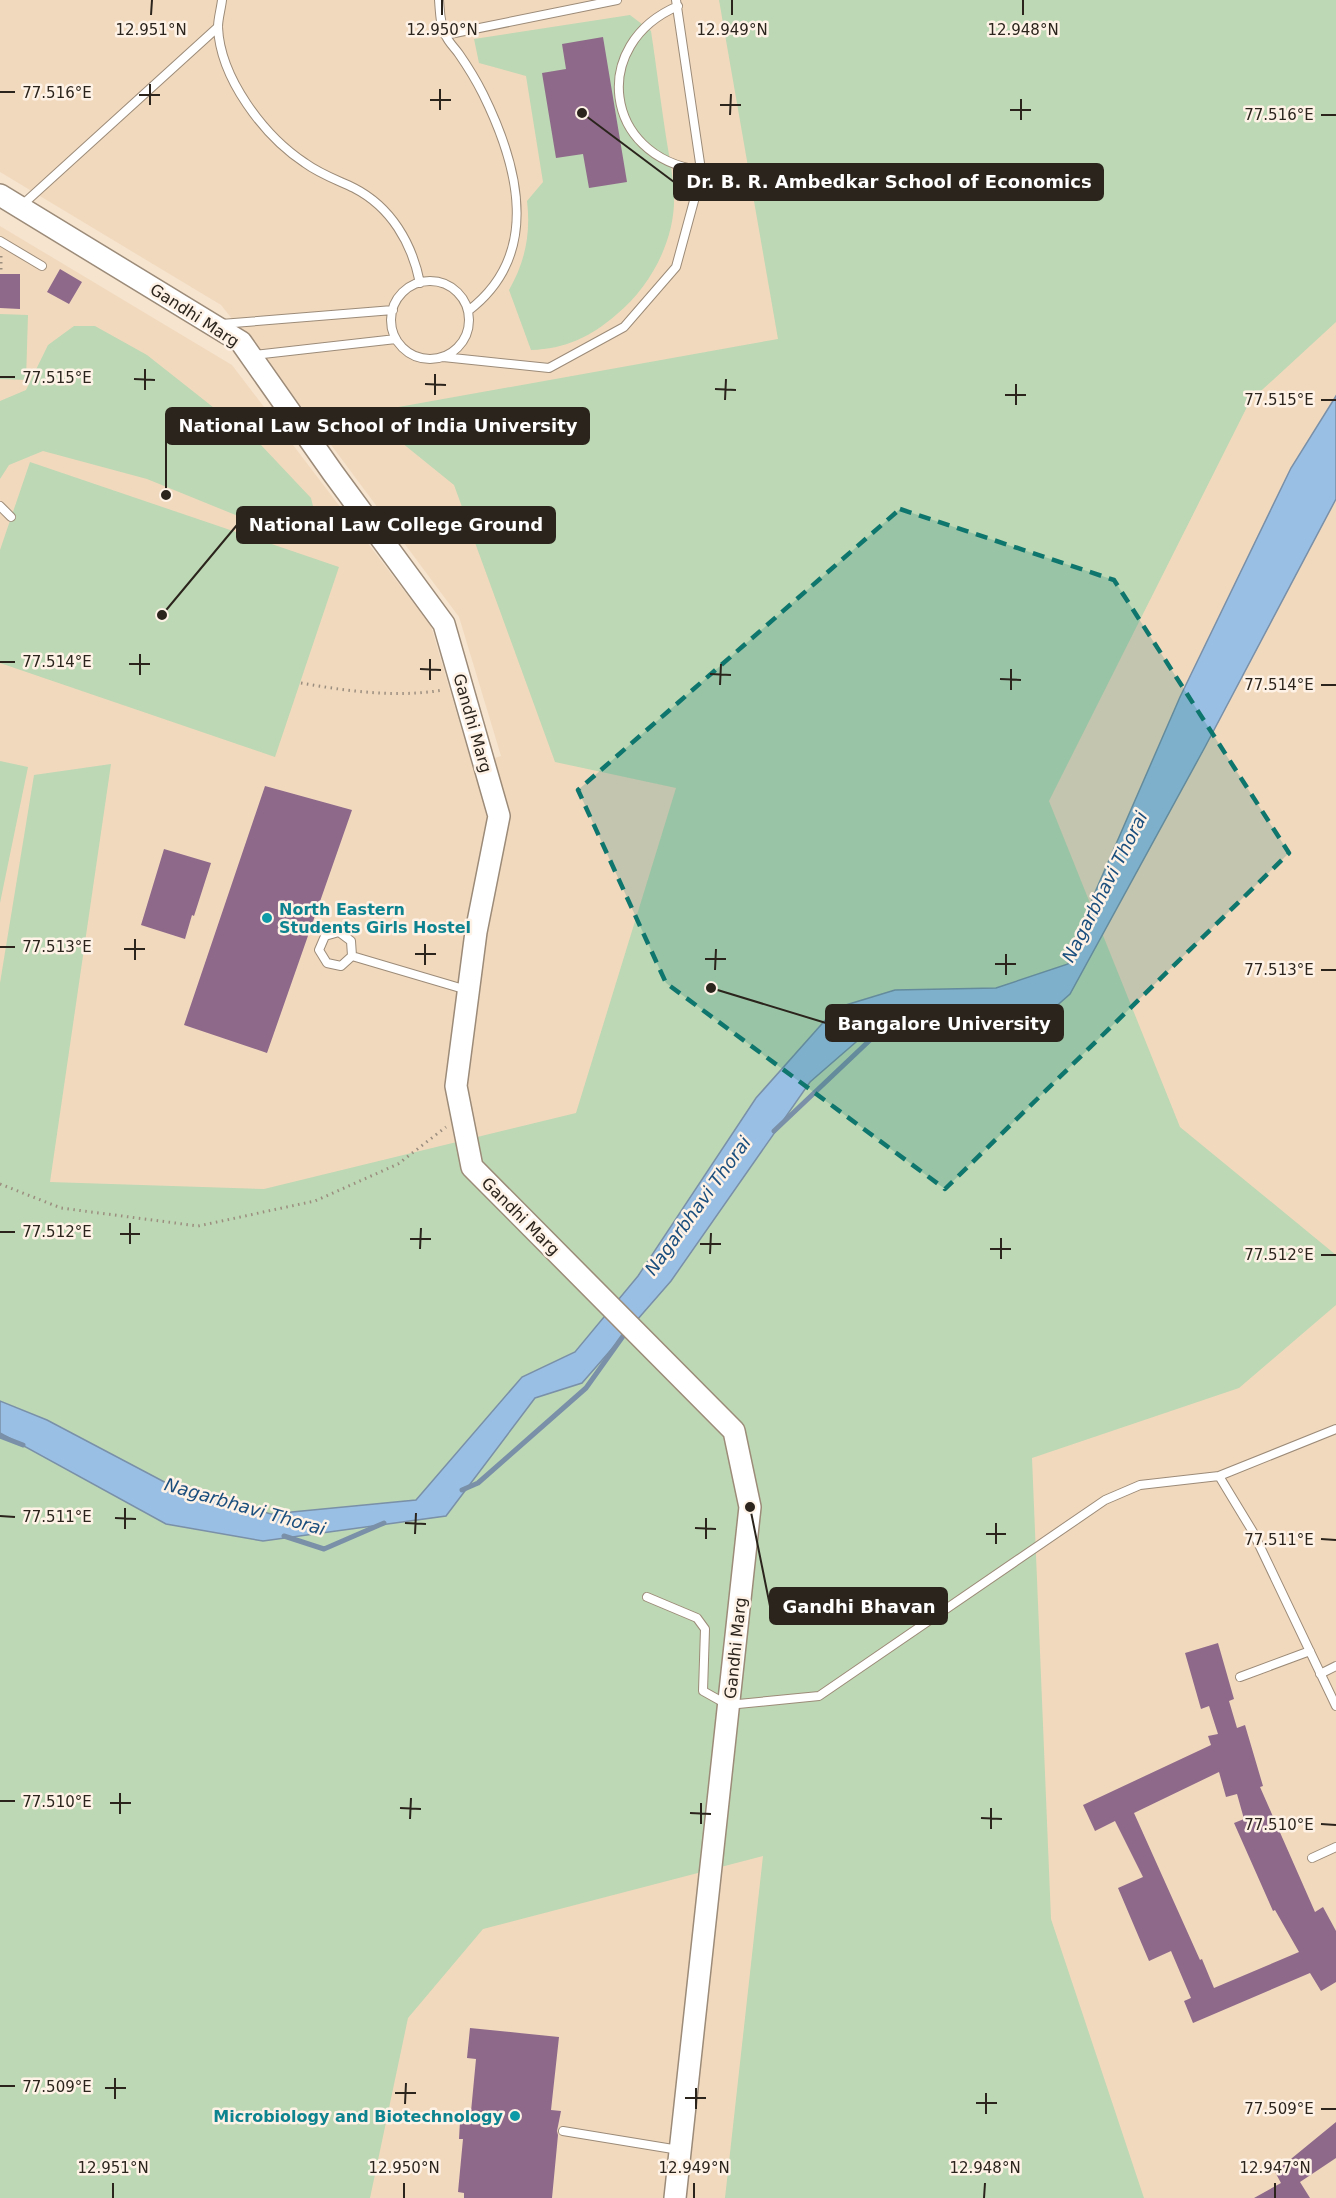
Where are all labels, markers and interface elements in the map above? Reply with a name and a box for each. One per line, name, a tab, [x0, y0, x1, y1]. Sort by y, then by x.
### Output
text: 12.951°N	[115, 21, 187, 39]
text: 12.950°N	[406, 21, 478, 39]
text: 12.949°N	[696, 21, 768, 39]
text: 12.948°N	[987, 21, 1059, 39]
text: 77.516°E	[22, 84, 92, 102]
text: 77.516°E	[1244, 106, 1314, 124]
callout: Dr. B. R. Ambedkar School of Economics	[674, 164, 1103, 200]
text: Dr. B. R. Ambedkar School of Economics	[686, 171, 1092, 192]
street label: Gandhi Marg	[147, 280, 243, 351]
text: 77.515°E	[22, 369, 92, 387]
text: 77.515°E	[1244, 391, 1314, 409]
callout: National Law School of India University	[166, 408, 589, 444]
text: National Law School of India University	[179, 415, 578, 436]
callout: National Law College Ground	[237, 507, 555, 543]
text: National Law College Ground	[249, 514, 543, 535]
text: 77.514°E	[22, 653, 92, 671]
street label: Gandhi Marg	[449, 671, 496, 775]
text: 77.514°E	[1244, 676, 1314, 694]
water label: Nagarbhavi Thorai	[1057, 808, 1152, 966]
place label: North Eastern Students Girls Hostel	[279, 900, 471, 937]
marker: North Eastern Students Girls Hostel	[260, 911, 274, 925]
text: 77.513°E	[22, 938, 92, 956]
text: 77.513°E	[1244, 961, 1314, 979]
callout: Bangalore University	[826, 1005, 1063, 1041]
text: Bangalore University	[837, 1013, 1051, 1034]
water label: Nagarbhavi Thorai	[640, 1132, 755, 1279]
street label: Gandhi Marg	[478, 1173, 564, 1259]
text: 77.512°E	[22, 1223, 92, 1241]
text: 77.512°E	[1244, 1246, 1314, 1264]
water label: Nagarbhavi Thorai	[162, 1473, 328, 1540]
text: 77.511°E	[22, 1508, 92, 1526]
text: 77.511°E	[1244, 1531, 1314, 1549]
callout: Gandhi Bhavan	[770, 1588, 947, 1624]
street label: Gandhi Marg	[721, 1596, 750, 1700]
text: Gandhi Bhavan	[782, 1596, 936, 1617]
text: 77.510°E	[22, 1793, 92, 1811]
text: 77.510°E	[1244, 1816, 1314, 1834]
text: 77.509°E	[22, 2078, 92, 2096]
text: 77.509°E	[1244, 2100, 1314, 2118]
place label: Microbiology and Biotechnology	[213, 2107, 504, 2126]
marker: Microbiology and Biotechnology	[508, 2109, 522, 2123]
text: 12.951°N	[77, 2159, 149, 2177]
text: 12.950°N	[368, 2159, 440, 2177]
text: 12.949°N	[658, 2159, 730, 2177]
text: 12.948°N	[949, 2159, 1021, 2177]
text: 12.947°N	[1239, 2159, 1311, 2177]

